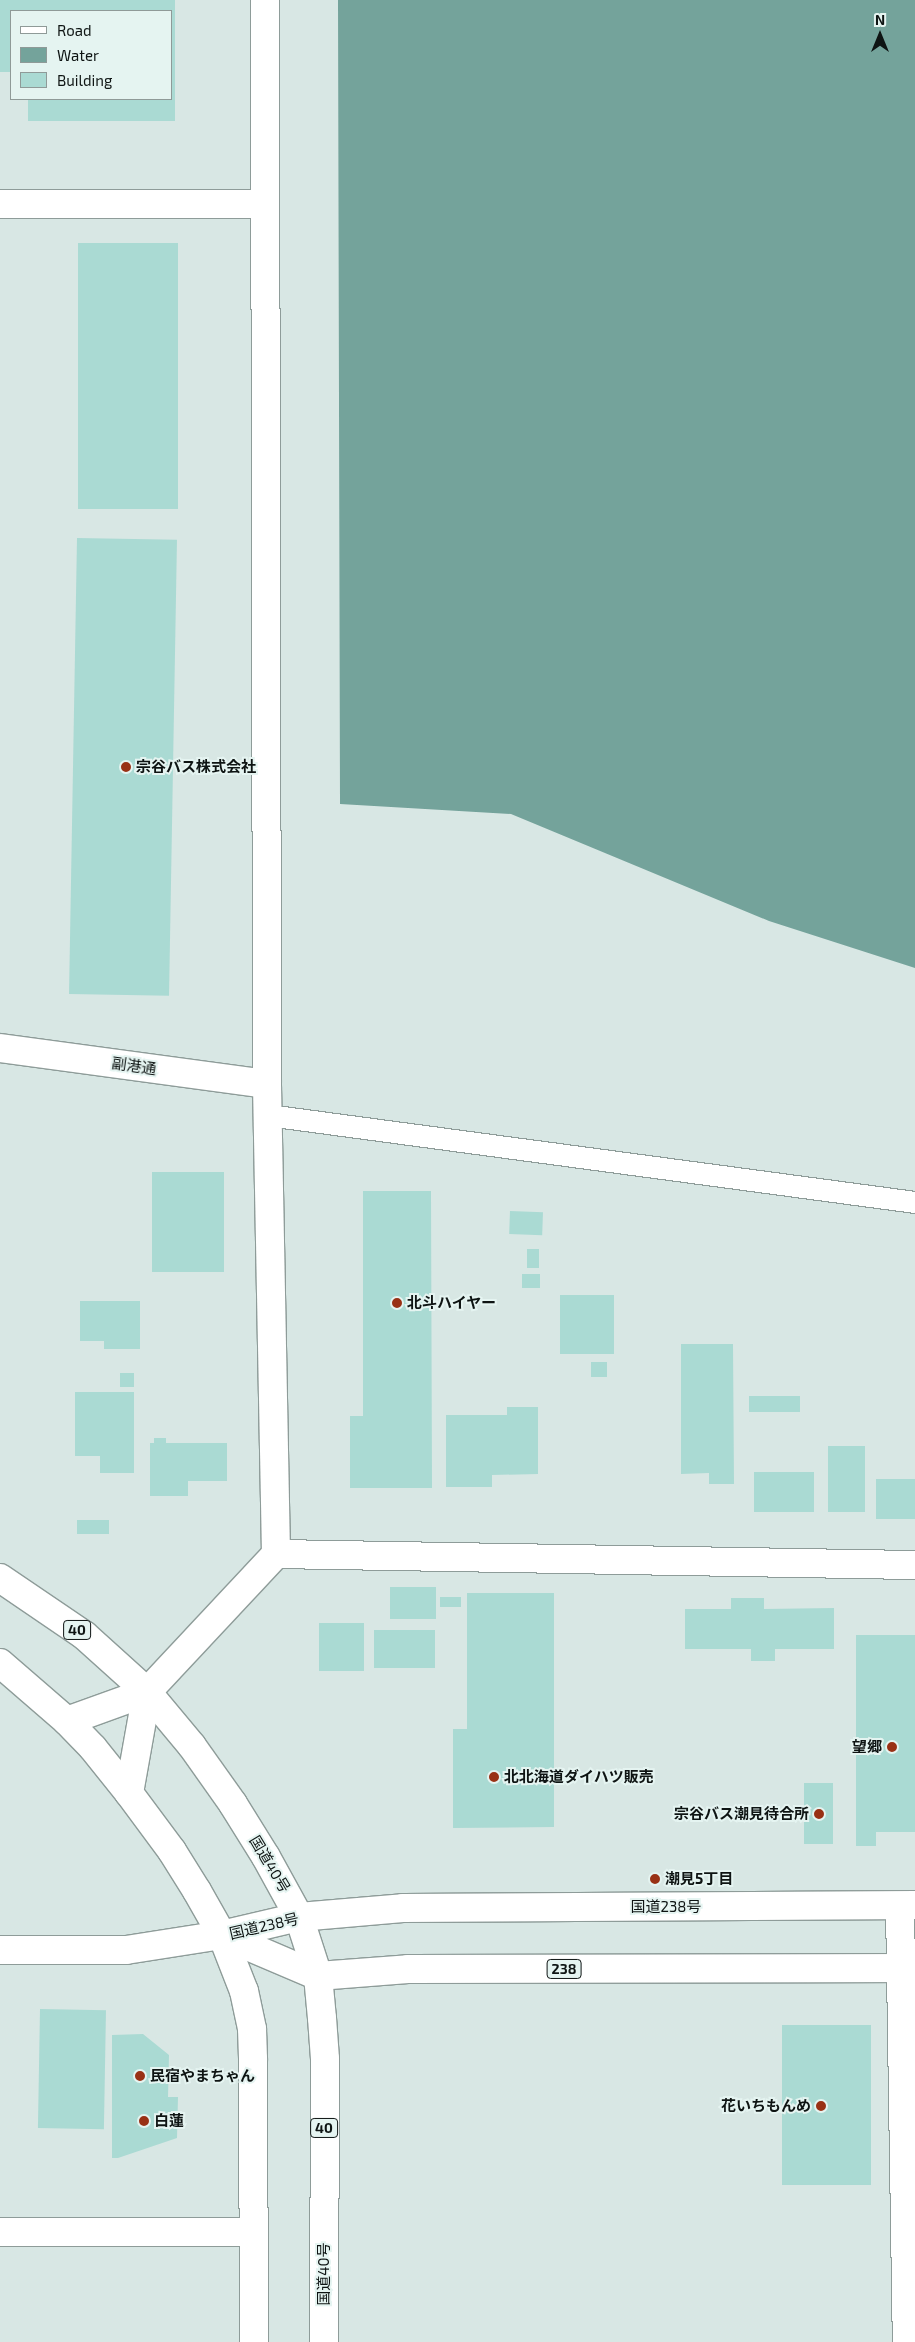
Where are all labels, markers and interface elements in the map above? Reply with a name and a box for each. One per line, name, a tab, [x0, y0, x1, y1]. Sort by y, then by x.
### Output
legend	[10, 10, 172, 100]
north arrow	[855, 10, 905, 60]
text: N	[875, 11, 885, 28]
text: Road	[57, 21, 92, 39]
text: Water	[57, 46, 99, 64]
text: Building	[57, 71, 112, 89]
place label: 宗谷バス株式会社	[136, 758, 256, 776]
marker: 宗谷バス株式会社	[120, 761, 132, 773]
street label: 副港通	[110, 1054, 158, 1078]
place label: 北斗ハイヤー	[407, 1294, 497, 1312]
marker: 北斗ハイヤー	[391, 1297, 403, 1309]
road number: 40	[62, 1618, 92, 1642]
place label: 望郷	[852, 1738, 882, 1756]
marker: 望郷	[886, 1741, 898, 1753]
place label: 北北海道ダイハツ販売	[504, 1768, 654, 1786]
marker: 北北海道ダイハツ販売	[488, 1771, 500, 1783]
place label: 宗谷バス潮見待合所	[674, 1805, 809, 1823]
marker: 宗谷バス潮見待合所	[813, 1808, 825, 1820]
street label: 国道40号	[246, 1832, 294, 1896]
place label: 潮見5丁目	[665, 1870, 733, 1888]
marker: 潮見5丁目	[649, 1873, 661, 1885]
street label: 国道238号	[631, 1898, 701, 1916]
street label: 国道238号	[227, 1909, 301, 1943]
road number: 238	[546, 1958, 582, 1980]
place label: 民宿やまちゃん	[150, 2067, 255, 2085]
marker: 民宿やまちゃん	[134, 2070, 146, 2082]
place label: 花いちもんめ	[721, 2097, 811, 2115]
marker: 花いちもんめ	[815, 2100, 827, 2112]
place label: 白蓮	[154, 2112, 184, 2130]
marker: 白蓮	[138, 2115, 150, 2127]
road number: 40	[309, 2116, 339, 2140]
street label: 国道40号	[315, 2242, 333, 2306]

